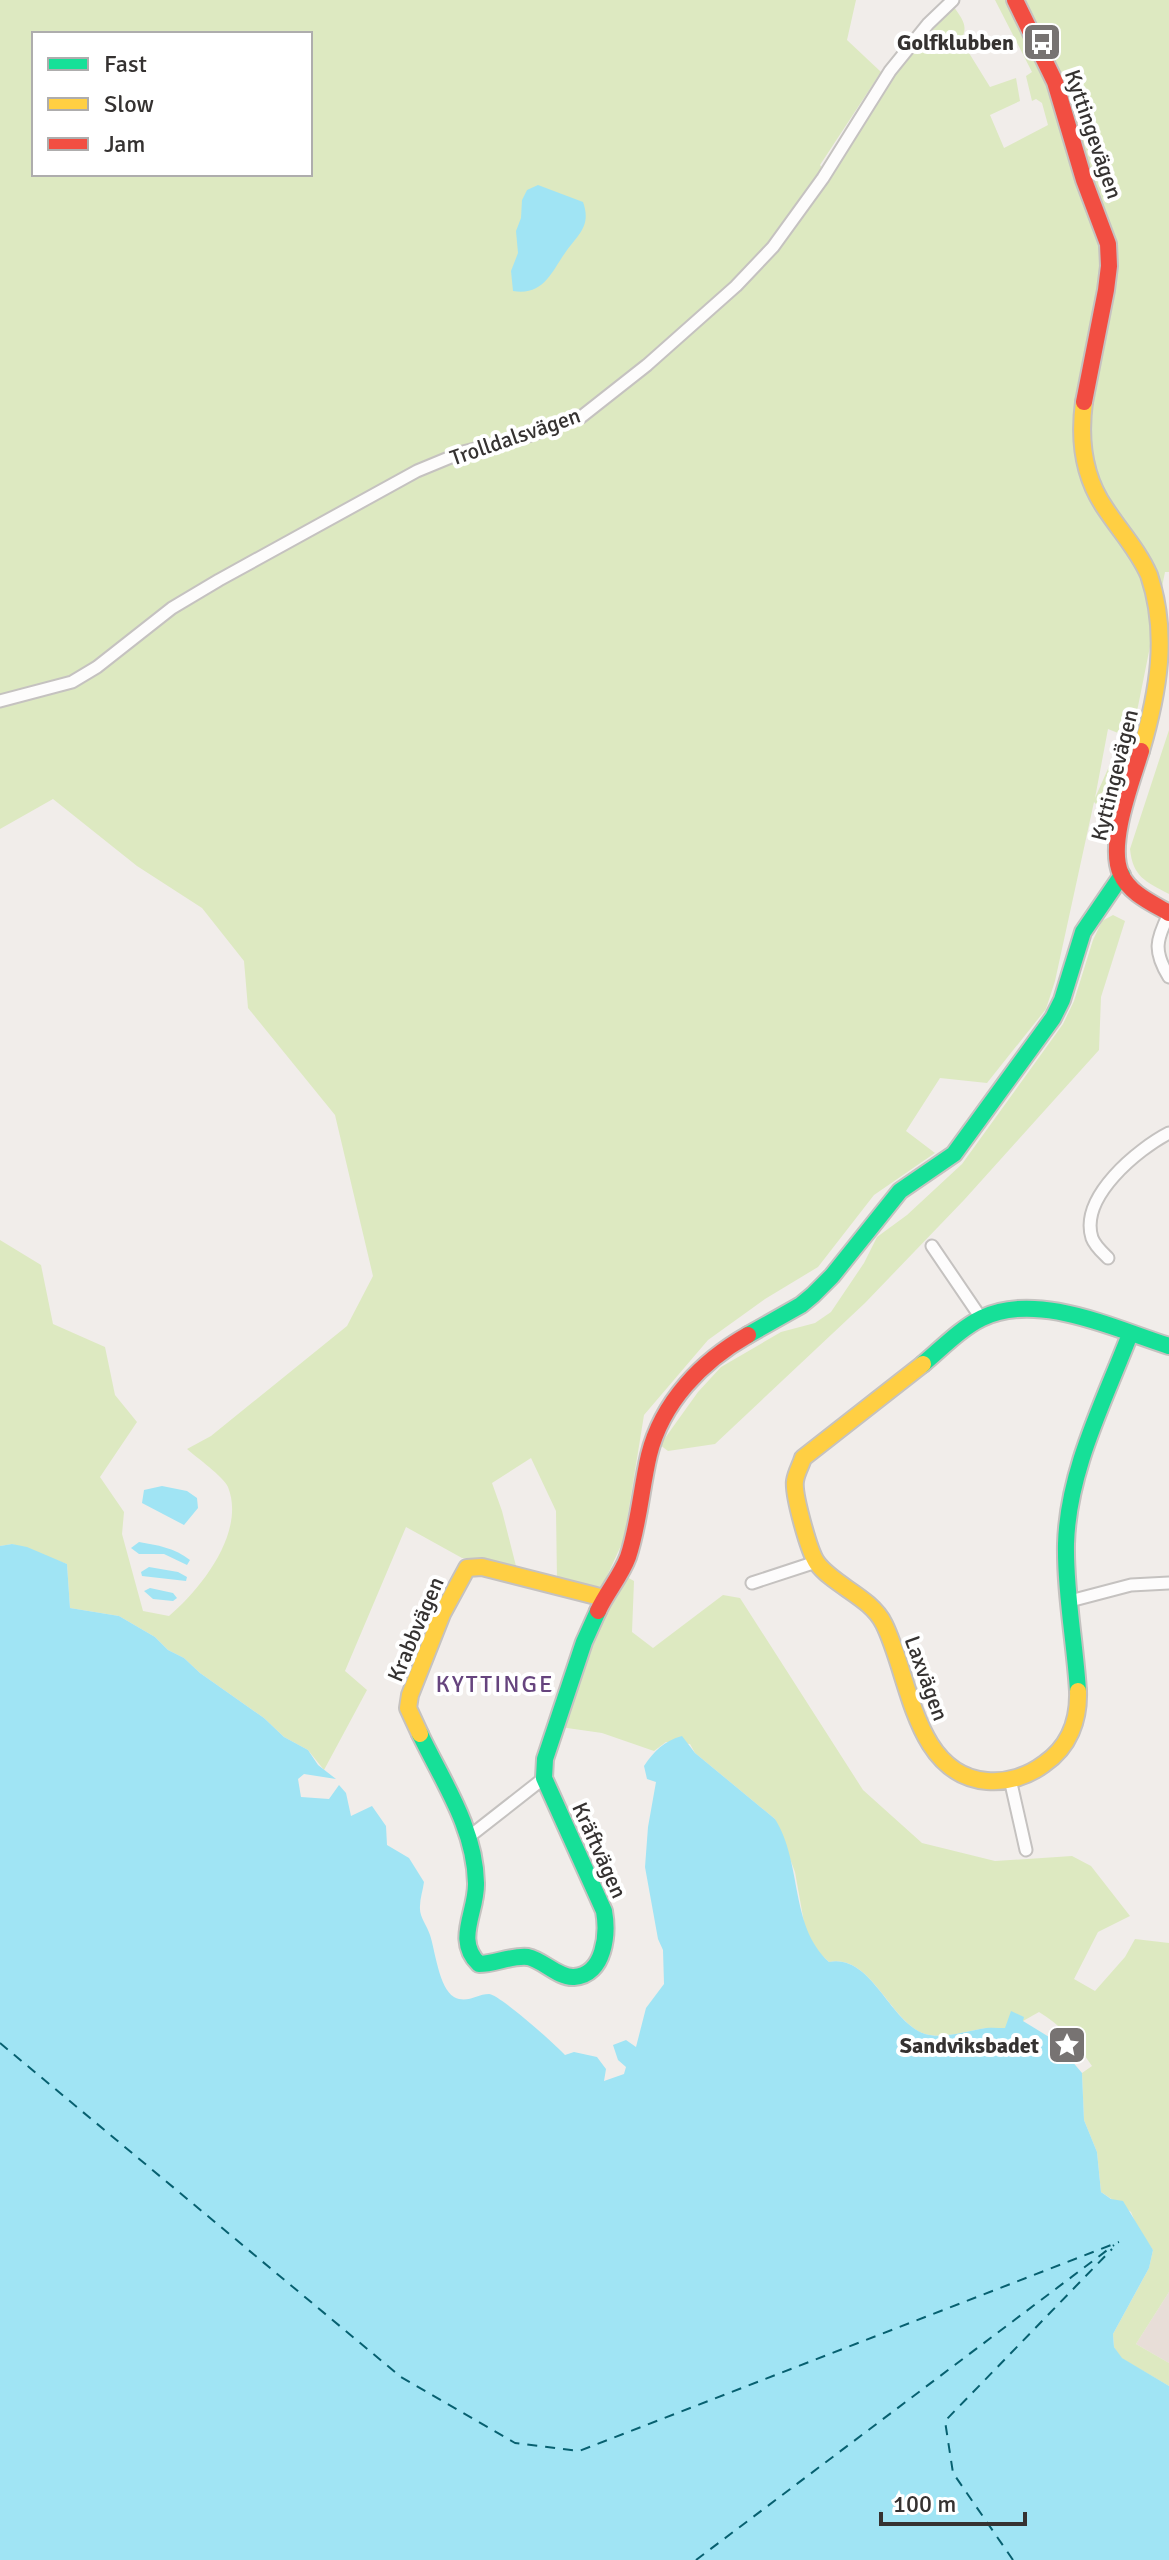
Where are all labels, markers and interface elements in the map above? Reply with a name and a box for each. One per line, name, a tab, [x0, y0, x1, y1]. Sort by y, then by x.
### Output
bus stop icon: Golfklubben	[1021, 21, 1063, 63]
place label: Golfklubben	[897, 29, 1014, 56]
legend	[32, 32, 312, 176]
text: Fast	[104, 49, 147, 79]
street label: Kyttingevägen	[1059, 66, 1128, 202]
text: Slow	[104, 89, 154, 119]
text: Jam	[104, 129, 145, 159]
street label: Trolldalsvägen	[446, 402, 584, 471]
street label: Kyttingevägen	[1085, 706, 1144, 844]
street label: Krabbvägen	[381, 1573, 450, 1686]
street label: Laxvägen	[899, 1632, 954, 1724]
district label: KYTTINGE	[435, 1669, 555, 1699]
street label: Kräftvägen	[566, 1798, 633, 1902]
place icon: Sandviksbadet	[1046, 2024, 1088, 2066]
place label: Sandviksbadet	[900, 2032, 1039, 2059]
scale bar	[881, 2476, 1025, 2526]
text: 100 m	[893, 2489, 956, 2519]

